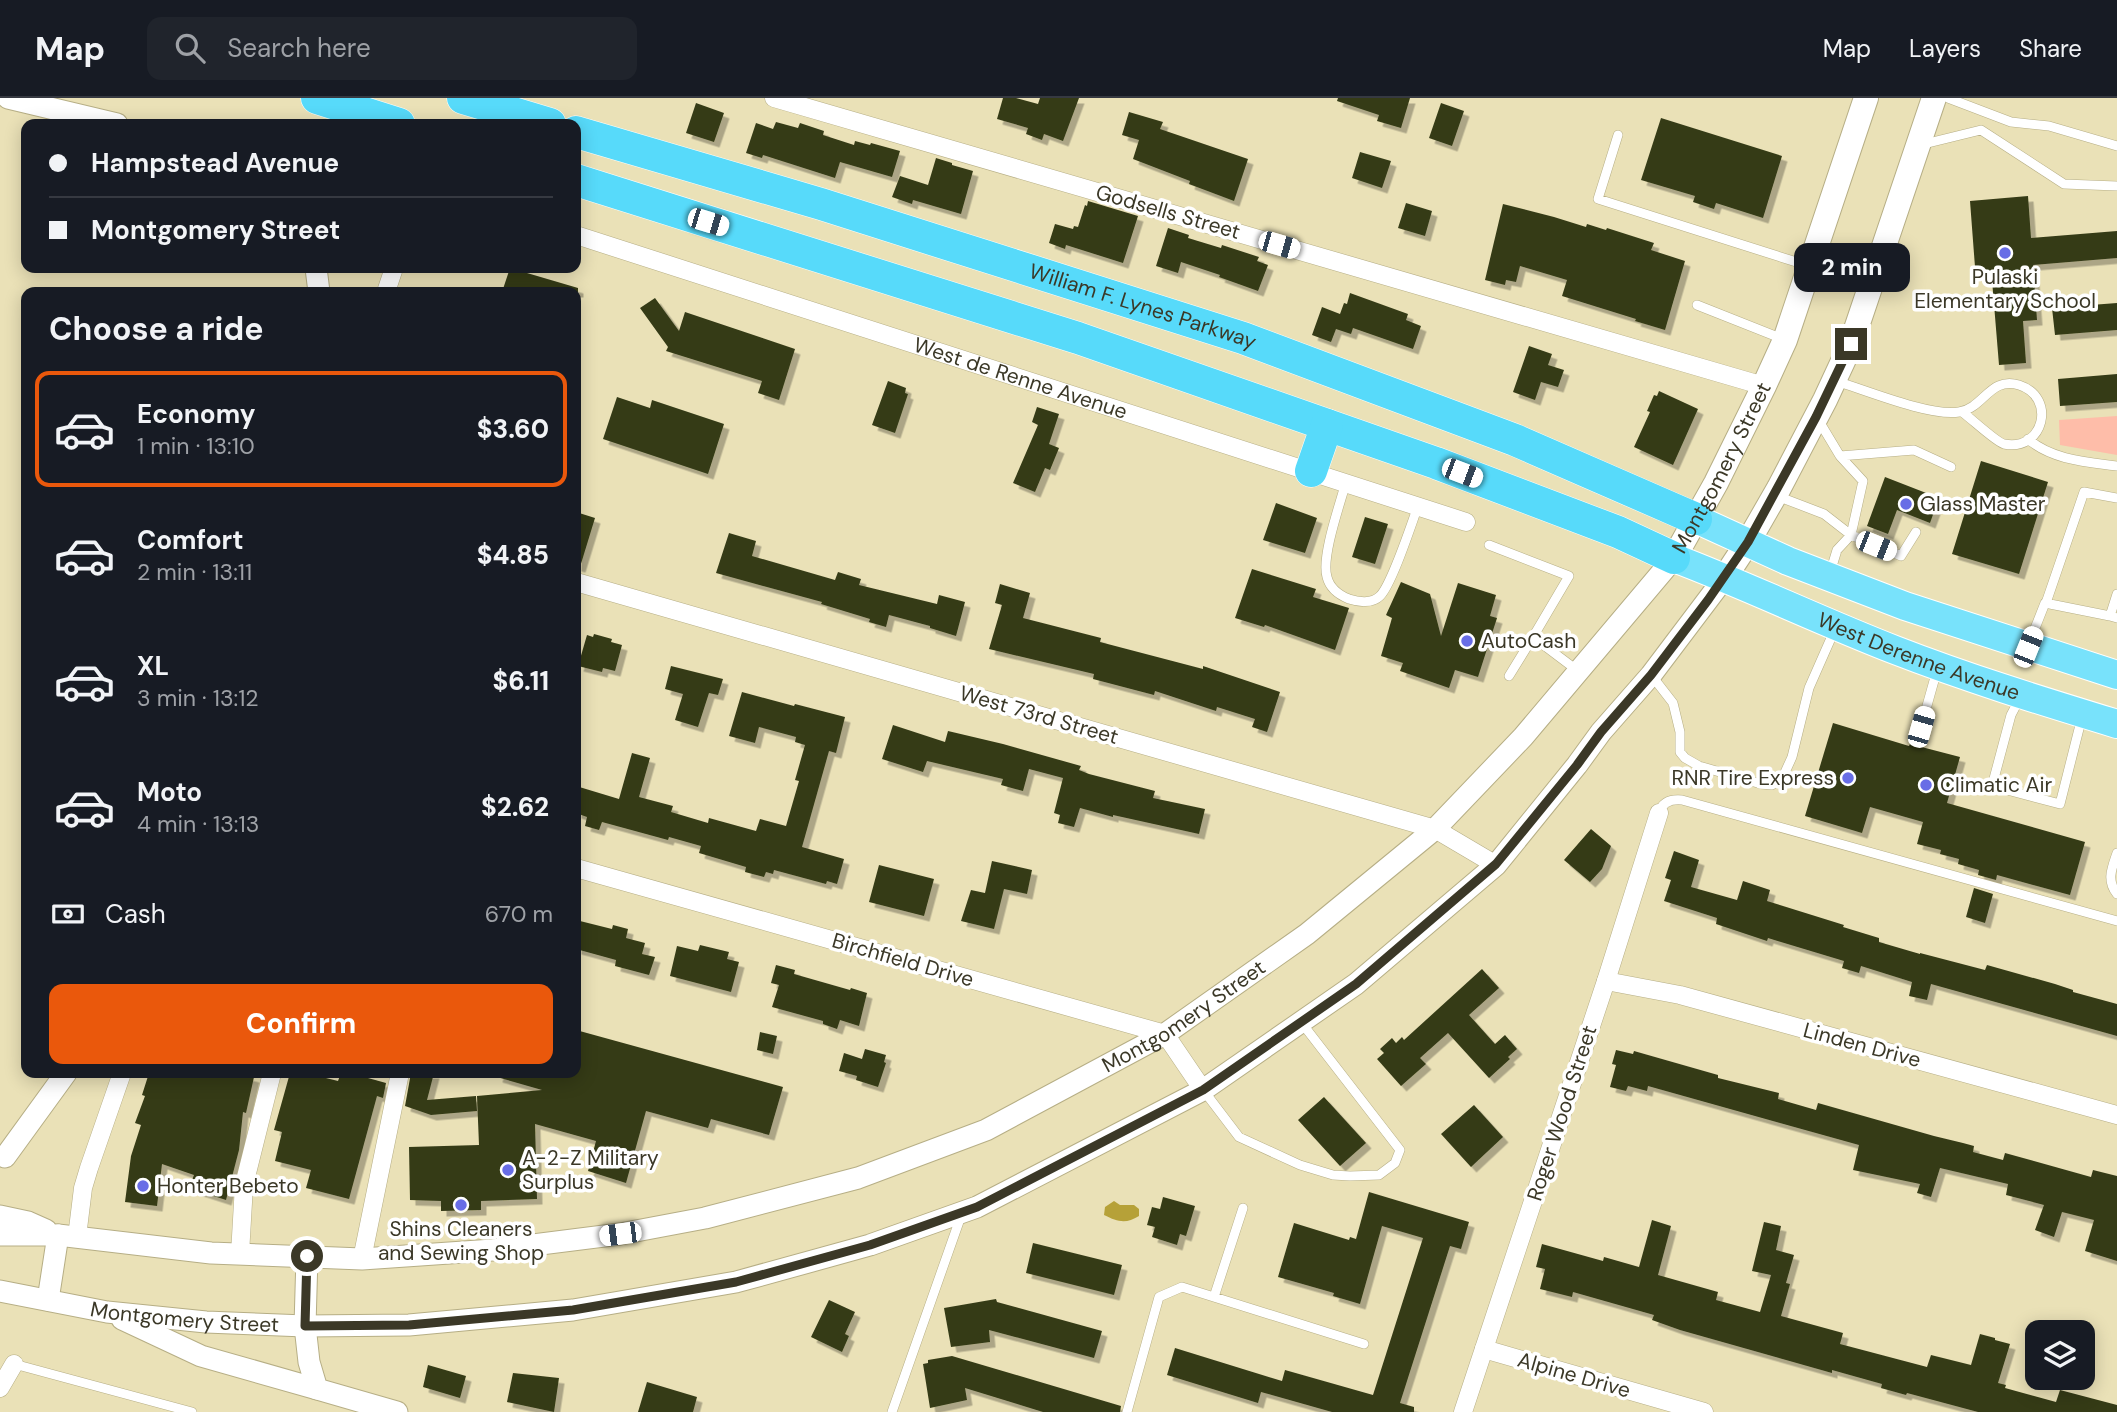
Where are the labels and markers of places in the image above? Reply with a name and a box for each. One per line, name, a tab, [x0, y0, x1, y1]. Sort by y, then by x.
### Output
marker: Pulaski Elementary School	[1997, 245, 2013, 261]
place label: Pulaski Elementary School	[1914, 263, 2096, 315]
place label: Glass Master	[1920, 490, 2046, 518]
marker: Glass Master	[1898, 496, 1914, 512]
place label: AutoCash	[1481, 627, 1576, 655]
marker: AutoCash	[1459, 633, 1475, 649]
place label: RNR Tire Express	[1671, 764, 1834, 792]
marker: RNR Tire Express	[1840, 770, 1856, 786]
place label: Climatic Air	[1940, 771, 2052, 799]
marker: Climatic Air	[1918, 777, 1934, 793]
place label: A-2-Z Military Surplus	[522, 1144, 659, 1196]
marker: A-2-Z Military Surplus	[500, 1162, 516, 1178]
place label: Honter Bebeto	[157, 1172, 299, 1200]
marker: Honter Bebeto	[135, 1178, 151, 1194]
marker: Shins Cleaners and Sewing Shop	[453, 1197, 469, 1213]
place label: Shins Cleaners and Sewing Shop	[378, 1215, 544, 1267]

